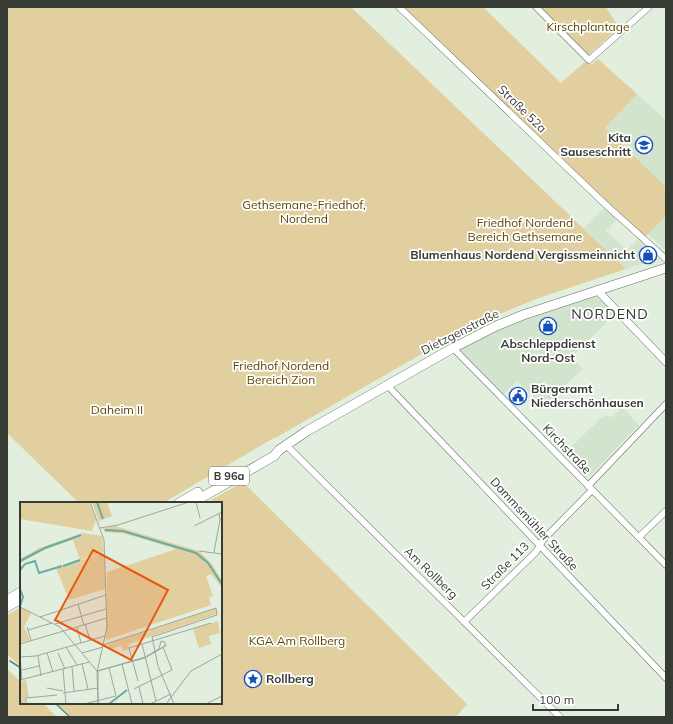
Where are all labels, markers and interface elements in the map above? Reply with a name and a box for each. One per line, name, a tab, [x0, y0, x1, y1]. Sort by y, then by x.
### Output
park label: Kirschplantage	[546, 19, 630, 34]
street label: Straße 52a	[495, 82, 550, 136]
place label: Kita Sauseschritt	[560, 130, 631, 159]
school or university icon: Kita Sauseschritt	[634, 135, 654, 155]
park label: Gethsemane-Friedhof, Nordend	[242, 197, 366, 226]
park label: Friedhof Nordend Bereich Gethsemane	[468, 215, 582, 244]
shop icon: Blumenhaus Nordend Vergissmeinnicht	[638, 245, 658, 265]
place label: Blumenhaus Nordend Vergissmeinnicht	[410, 247, 635, 262]
district label: NORDEND	[571, 305, 649, 323]
street label: Dietzgenstraße	[418, 306, 501, 358]
shop icon: Abschleppdienst Nord-Ost	[538, 316, 558, 336]
place label: Abschleppdienst Nord-Ost	[500, 336, 596, 365]
park label: Friedhof Nordend Bereich Zion	[233, 358, 329, 387]
place label: Bürgeramt Niederschönhausen	[531, 381, 644, 410]
public building icon: Bürgeramt Niederschönhausen	[508, 386, 528, 406]
park label: Daheim II	[91, 402, 143, 417]
street label: Kirchstraße	[540, 421, 595, 477]
road number: B 96a	[209, 467, 249, 485]
street label: Dammsmühler Straße	[487, 474, 581, 573]
inset map	[20, 502, 222, 704]
street label: Straße 113	[477, 538, 532, 593]
street label: Am Rollberg	[402, 543, 461, 602]
park label: KGA Am Rollberg	[249, 633, 345, 648]
place icon: Rollberg	[243, 669, 263, 689]
place label: Rollberg	[266, 671, 314, 686]
scale bar	[533, 686, 618, 712]
text: 100 m	[539, 692, 574, 707]

